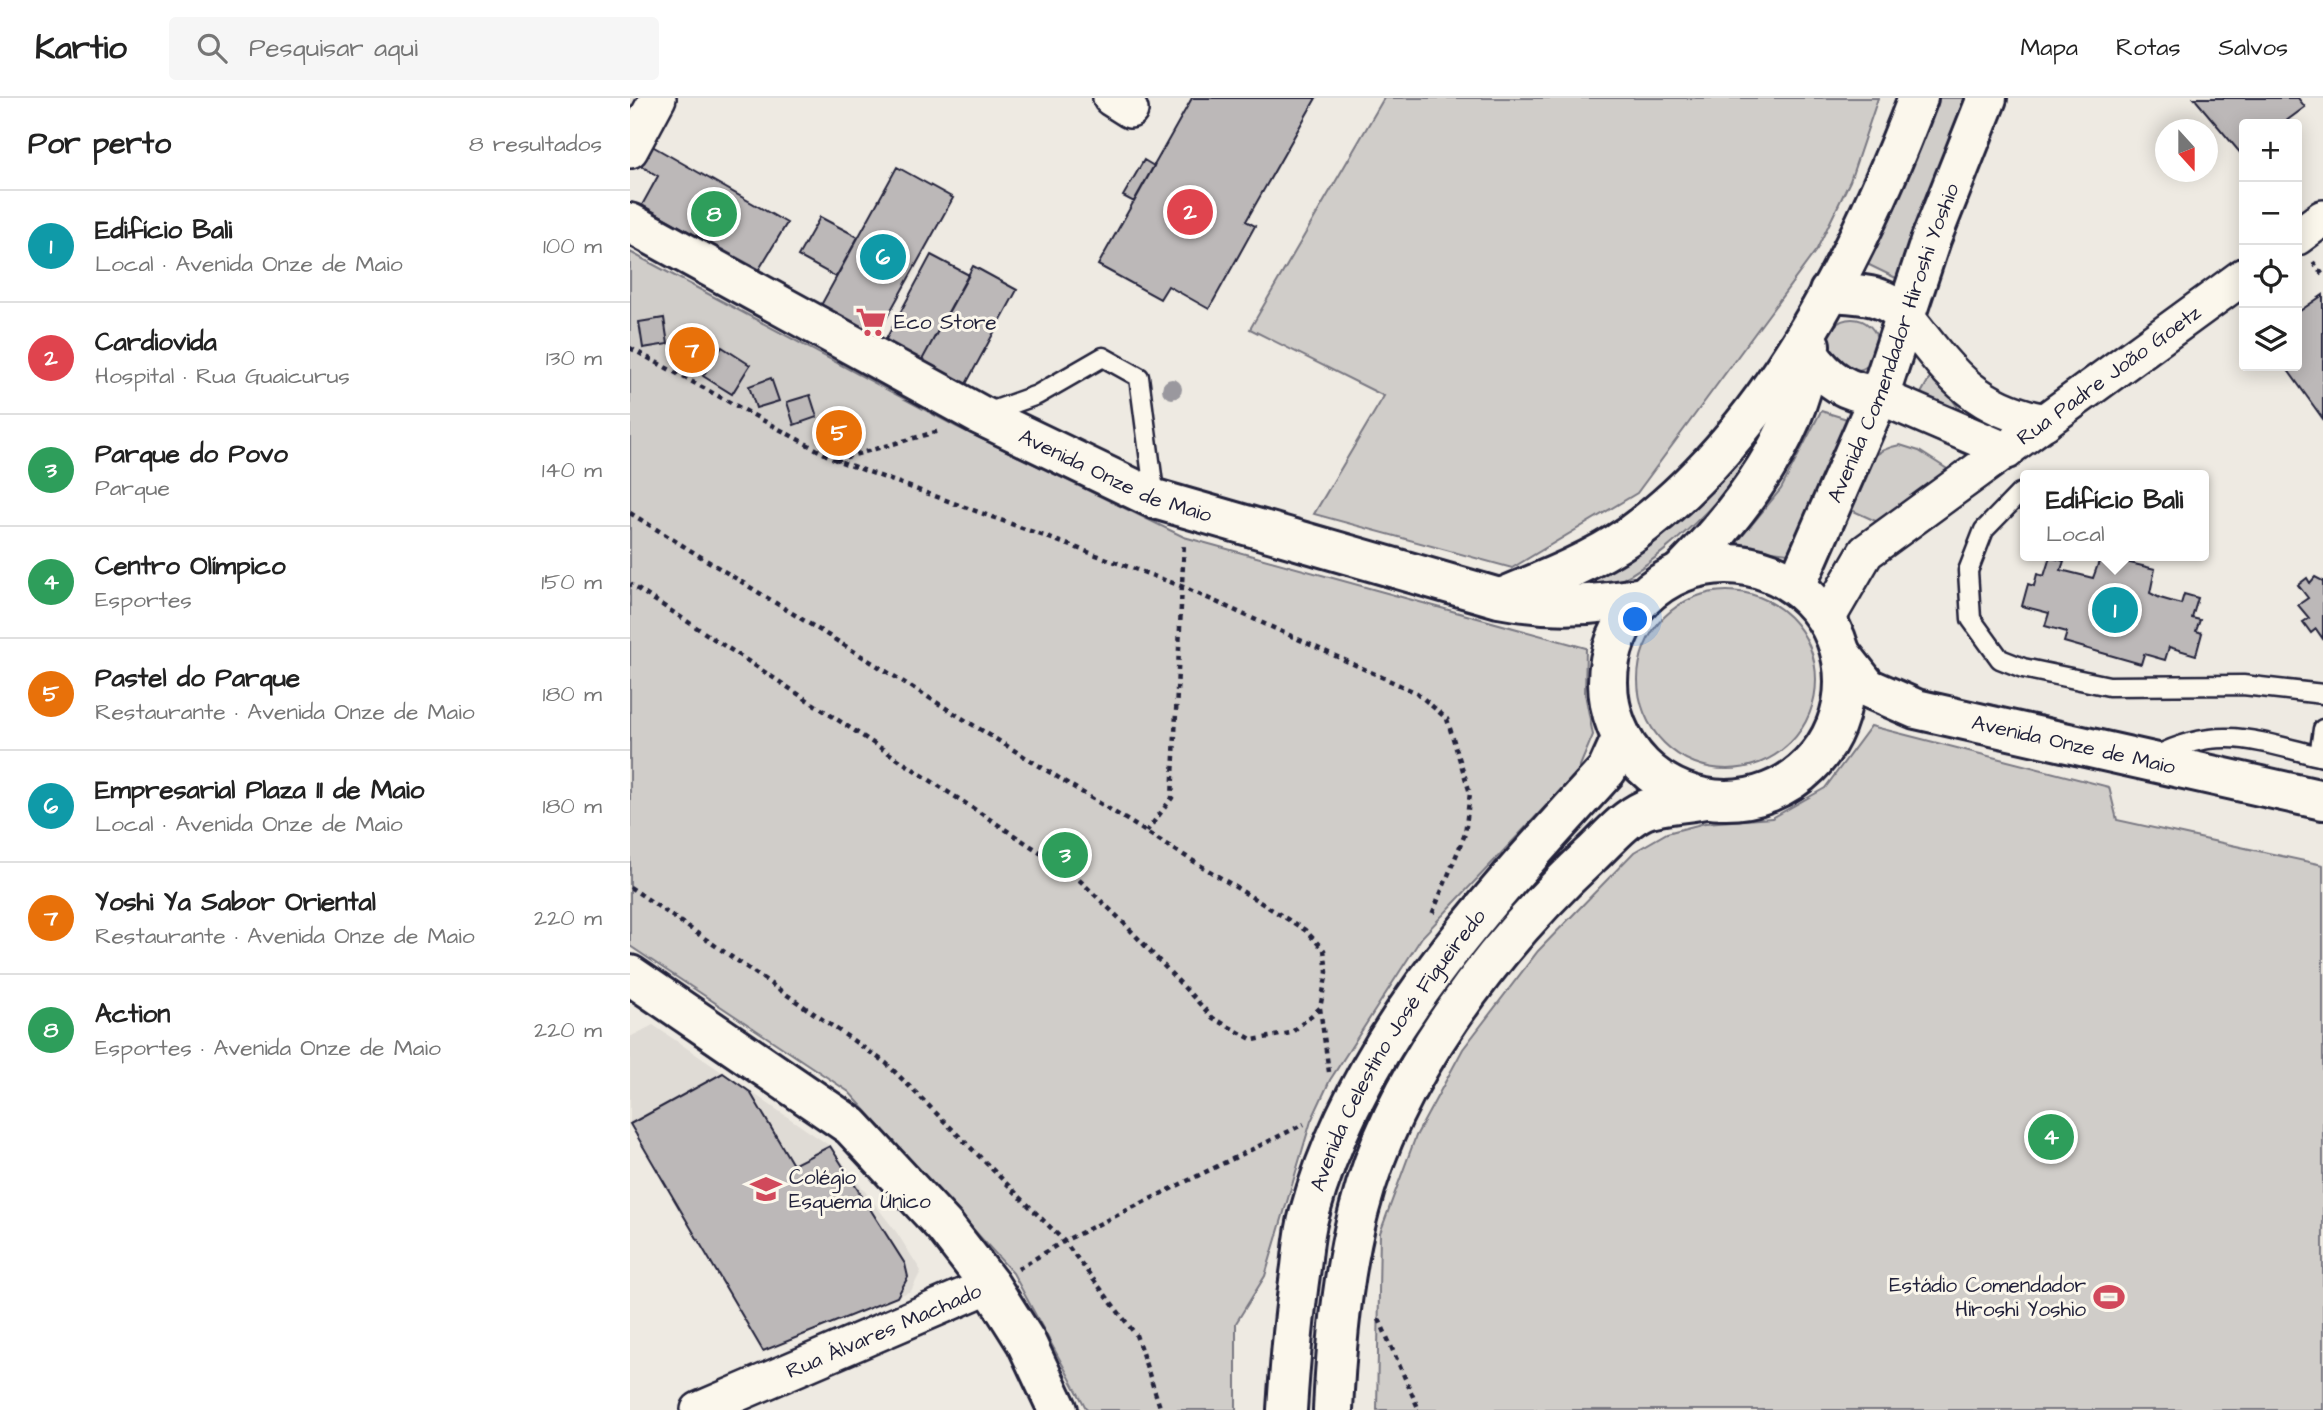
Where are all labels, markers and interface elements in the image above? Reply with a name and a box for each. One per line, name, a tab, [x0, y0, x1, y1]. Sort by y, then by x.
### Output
search box	[169, 17, 659, 80]
text: Kartio	[35, 25, 127, 71]
icon: search	[193, 29, 231, 67]
text: Pesquisar aqui	[249, 30, 418, 66]
text: Mapa	[2020, 31, 2078, 65]
text: Rotas	[2116, 31, 2181, 65]
text: Salvos	[2219, 31, 2288, 65]
north arrow	[2155, 119, 2218, 182]
map controls	[2239, 119, 2302, 371]
button: +	[2239, 119, 2302, 182]
text: Por perto	[28, 123, 171, 165]
text: 8 resultados	[469, 128, 602, 160]
street label: Avenida Comendador Hiroshi Yoshio	[1820, 179, 1967, 507]
button: −	[2239, 182, 2302, 245]
pin: 2	[1167, 186, 1213, 238]
pin: 8	[691, 188, 737, 240]
text: Edifício Bali	[95, 212, 232, 248]
text: 1	[50, 230, 52, 262]
text: 100 m	[543, 230, 602, 262]
pin: 6	[860, 231, 906, 283]
button: locate	[2239, 245, 2302, 308]
text: Local · Avenida Onze de Maio	[95, 248, 403, 280]
street label: Rua Padre João Goetz	[2011, 298, 2207, 452]
supermarket icon: Eco Store	[854, 305, 888, 339]
place label: Eco Store	[894, 308, 997, 337]
button: layers	[2239, 308, 2302, 371]
text: Cardiovida	[95, 324, 217, 360]
pin: 7	[669, 324, 715, 376]
text: 2	[44, 342, 58, 374]
text: 130 m	[546, 342, 602, 374]
text: Hospital · Rua Guaicurus	[95, 360, 350, 392]
pin: 5	[816, 407, 862, 459]
street label: Avenida Onze de Maio	[1014, 422, 1215, 530]
text: Parque do Povo	[95, 436, 288, 472]
text: 3	[45, 454, 57, 486]
text: 140 m	[542, 454, 602, 486]
popup	[2020, 470, 2209, 561]
text: Parque	[95, 472, 170, 504]
text: Edifício Bali	[2046, 482, 2183, 518]
text: Local	[2046, 518, 2105, 550]
text: Centro Olímpico	[95, 548, 286, 584]
text: 4	[43, 566, 59, 598]
text: 150 m	[541, 566, 602, 598]
text: Esportes	[95, 584, 192, 616]
pin: 1	[2092, 584, 2138, 636]
your location	[1618, 602, 1652, 636]
text: Pastel do Parque	[95, 660, 300, 696]
text: 5	[43, 678, 59, 710]
text: 180 m	[543, 678, 602, 710]
text: Restaurante · Avenida Onze de Maio	[95, 696, 475, 728]
street label: Avenida Onze de Maio	[1969, 708, 2178, 782]
text: Empresarial Plaza 11 de Maio	[95, 772, 424, 808]
text: 6	[44, 790, 58, 822]
text: 180 m	[543, 790, 602, 822]
text: Local · Avenida Onze de Maio	[95, 808, 403, 840]
pin: 3	[1042, 829, 1088, 881]
text: Yoshi Ya Sabor Oriental	[95, 884, 376, 920]
text: 7	[44, 902, 58, 934]
text: 220 m	[534, 902, 602, 934]
street label: Avenida Celestino José Figueiredo	[1303, 903, 1493, 1195]
text: Restaurante · Avenida Onze de Maio	[95, 920, 475, 952]
text: Action	[95, 996, 170, 1032]
text: 8	[44, 1014, 58, 1046]
text: 220 m	[534, 1014, 602, 1046]
text: Esportes · Avenida Onze de Maio	[95, 1032, 441, 1064]
pin: 4	[2028, 1111, 2074, 1163]
place label: Colégio Esquema Único	[789, 1163, 931, 1216]
school or university icon: Colégio Esquema Único	[749, 1172, 783, 1206]
place label: Estádio Comendador Hiroshi Yoshio	[1889, 1271, 2086, 1324]
street label: Rua Álvares Machado	[782, 1276, 986, 1386]
sports icon: Estádio Comendador Hiroshi Yoshio	[2092, 1280, 2126, 1314]

